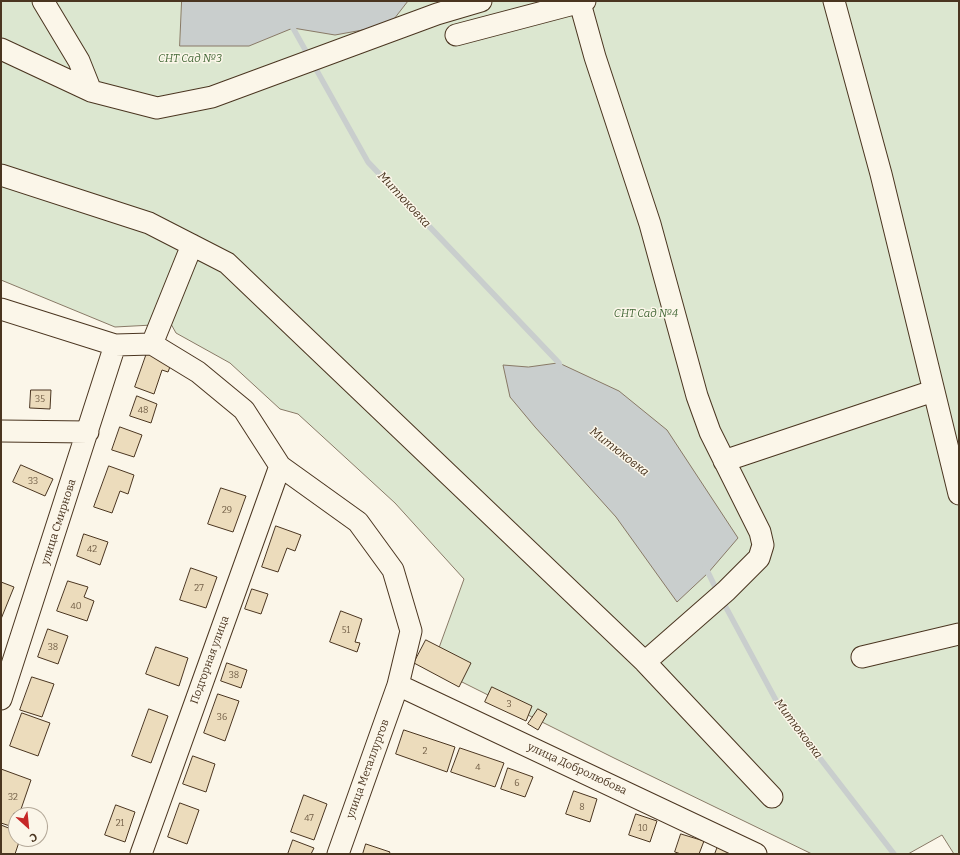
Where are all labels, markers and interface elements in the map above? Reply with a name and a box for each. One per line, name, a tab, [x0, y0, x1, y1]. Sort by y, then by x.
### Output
park label: СНТ Сад №3	[158, 52, 222, 66]
water label: Митюковка	[374, 169, 434, 231]
park label: СНТ Сад №4	[614, 307, 678, 321]
house number: 35	[35, 394, 45, 404]
house number: 48	[138, 405, 148, 415]
water label: Митюковка	[587, 424, 651, 480]
house number: 33	[28, 476, 38, 486]
street label: улица Смирнова	[39, 477, 79, 567]
house number: 29	[222, 505, 232, 515]
house number: 42	[87, 544, 97, 554]
house number: 27	[194, 583, 204, 593]
house number: 40	[70, 601, 82, 611]
street label: Подгорная улица	[188, 614, 232, 706]
house number: 51	[342, 625, 350, 635]
house number: 38	[48, 642, 58, 652]
house number: 38	[229, 670, 239, 680]
water label: Митюковка	[771, 696, 825, 762]
house number: 3	[506, 699, 512, 709]
house number: 36	[217, 712, 227, 722]
street label: улица Металлургов	[344, 718, 392, 820]
street label: улица Добролюбова	[525, 740, 629, 798]
house number: 2	[423, 746, 427, 756]
house number: 4	[475, 762, 481, 772]
house number: 6	[514, 778, 520, 788]
house number: 32	[8, 792, 18, 802]
house number: 8	[579, 802, 585, 812]
north arrow	[8, 807, 48, 847]
house number: 47	[304, 813, 314, 823]
house number: 21	[116, 818, 124, 828]
house number: 10	[638, 823, 648, 833]
text: С	[27, 830, 39, 845]

